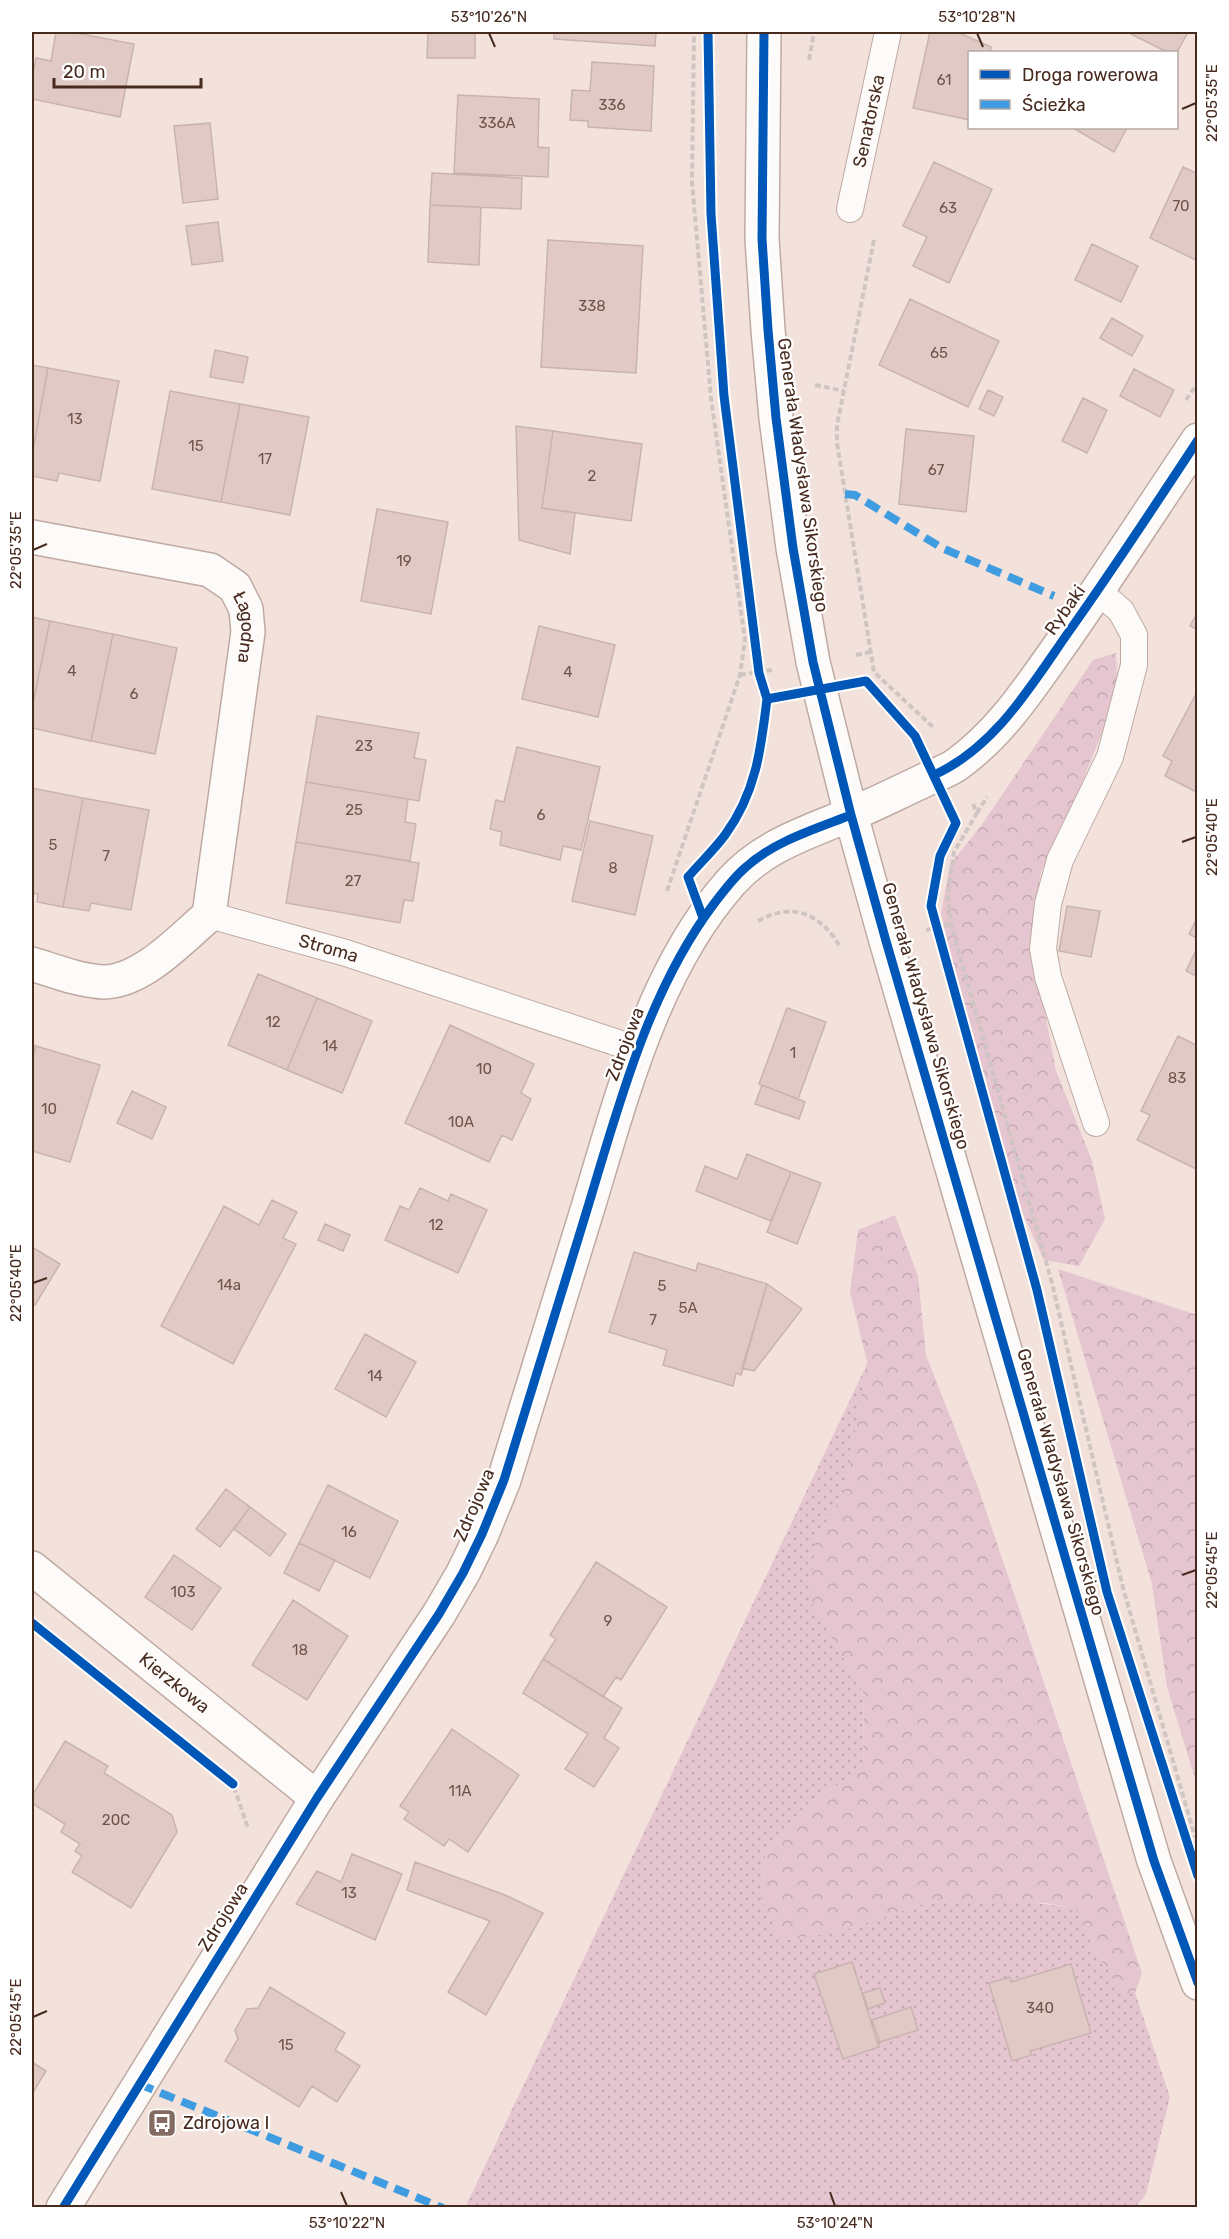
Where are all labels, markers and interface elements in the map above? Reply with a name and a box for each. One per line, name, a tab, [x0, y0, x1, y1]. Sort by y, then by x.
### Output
text: 53°10'26"N	[451, 8, 527, 26]
text: 53°10'28"N	[938, 8, 1016, 26]
scale bar	[54, 51, 201, 89]
legend	[968, 51, 1178, 129]
text: 20 m	[63, 61, 105, 83]
text: Droga rowerowa	[1022, 64, 1158, 86]
text: 22°05'35"E	[1203, 64, 1221, 142]
house number: 61	[936, 71, 952, 89]
street label: Senatorska	[848, 72, 890, 170]
text: Ścieżka	[1022, 94, 1086, 116]
house number: 336	[598, 96, 626, 114]
house number: 336A	[478, 114, 516, 132]
house number: 70	[1172, 197, 1190, 215]
house number: 63	[939, 199, 957, 217]
house number: 338	[578, 297, 606, 315]
street label: Generała Władysława Sikorskiego	[773, 336, 833, 614]
house number: 65	[930, 344, 948, 362]
house number: 13	[67, 410, 83, 428]
house number: 15	[188, 437, 204, 455]
house number: 17	[258, 450, 272, 468]
house number: 67	[928, 461, 944, 479]
house number: 2	[588, 467, 597, 485]
text: 22°05'35"E	[7, 511, 25, 589]
house number: 19	[396, 552, 412, 570]
street label: Rybaki	[1040, 581, 1090, 639]
street label: Łagodna	[228, 588, 259, 665]
house number: 4	[67, 662, 77, 680]
house number: 4	[563, 663, 573, 681]
house number: 6	[129, 685, 139, 703]
house number: 23	[355, 737, 373, 755]
text: 22°05'40"E	[1203, 798, 1221, 876]
house number: 25	[345, 801, 363, 819]
house number: 6	[536, 806, 546, 824]
house number: 5	[49, 836, 58, 854]
house number: 7	[102, 847, 110, 865]
house number: 8	[608, 859, 618, 877]
house number: 27	[345, 872, 362, 890]
street label: Generała Władysława Sikorskiego	[877, 880, 975, 1152]
street label: Stroma	[296, 929, 361, 967]
street label: Zdrojowa	[601, 1004, 649, 1084]
house number: 12	[265, 1013, 281, 1031]
house number: 14	[322, 1037, 338, 1055]
house number: 1	[790, 1044, 796, 1062]
house number: 10	[476, 1060, 492, 1078]
house number: 83	[1168, 1069, 1186, 1087]
house number: 10	[41, 1100, 57, 1118]
house number: 10A	[448, 1113, 474, 1131]
house number: 12	[428, 1216, 444, 1234]
text: 22°05'40"E	[7, 1244, 25, 1322]
house number: 14a	[217, 1276, 241, 1294]
house number: 5	[658, 1277, 667, 1295]
house number: 5A	[679, 1299, 697, 1317]
house number: 7	[649, 1311, 657, 1329]
street label: Generała Władysława Sikorskiego	[1012, 1346, 1110, 1618]
house number: 14	[367, 1367, 383, 1385]
street label: Zdrojowa	[449, 1465, 499, 1545]
house number: 16	[341, 1523, 357, 1541]
text: 22°05'45"E	[1203, 1531, 1221, 1609]
house number: 103	[171, 1583, 195, 1601]
house number: 9	[604, 1612, 613, 1630]
house number: 18	[292, 1641, 308, 1659]
street label: Kierzkowa	[135, 1648, 214, 1718]
house number: 11A	[449, 1782, 471, 1800]
house number: 20C	[102, 1811, 130, 1829]
street label: Zdrojowa	[193, 1879, 253, 1955]
house number: 13	[341, 1884, 357, 1902]
text: 22°05'45"E	[7, 1978, 25, 2056]
house number: 340	[1026, 1999, 1054, 2017]
house number: 15	[278, 2036, 294, 2054]
bus stop icon: Zdrojowa I	[146, 2107, 178, 2139]
place label: Zdrojowa I	[183, 2112, 269, 2134]
text: 53°10'22"N	[309, 2214, 385, 2232]
text: 53°10'24"N	[797, 2214, 873, 2232]

